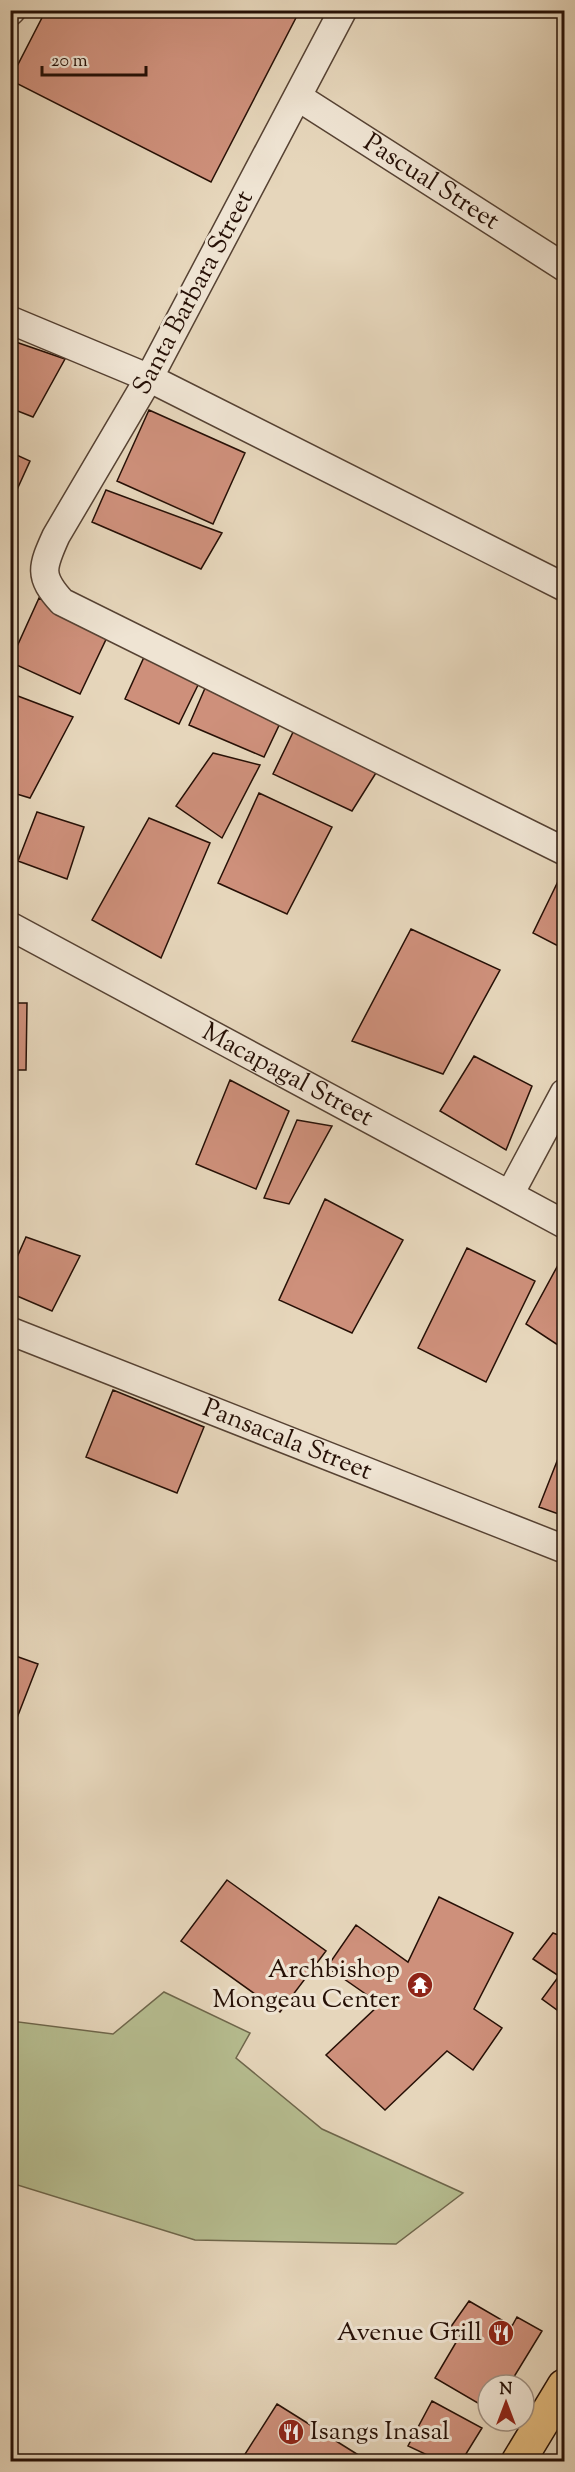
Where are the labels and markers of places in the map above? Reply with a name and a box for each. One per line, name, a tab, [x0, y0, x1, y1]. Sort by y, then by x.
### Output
place label: Archbishop Mongeau Center	[212, 1952, 400, 2019]
temple icon: Archbishop Mongeau Center	[405, 1970, 435, 2000]
place label: Avenue Grill	[337, 2315, 482, 2352]
restaurant icon: Avenue Grill	[486, 2318, 516, 2348]
place label: Isangs Inasal	[310, 2414, 450, 2451]
restaurant icon: Isangs Inasal	[276, 2417, 306, 2447]

